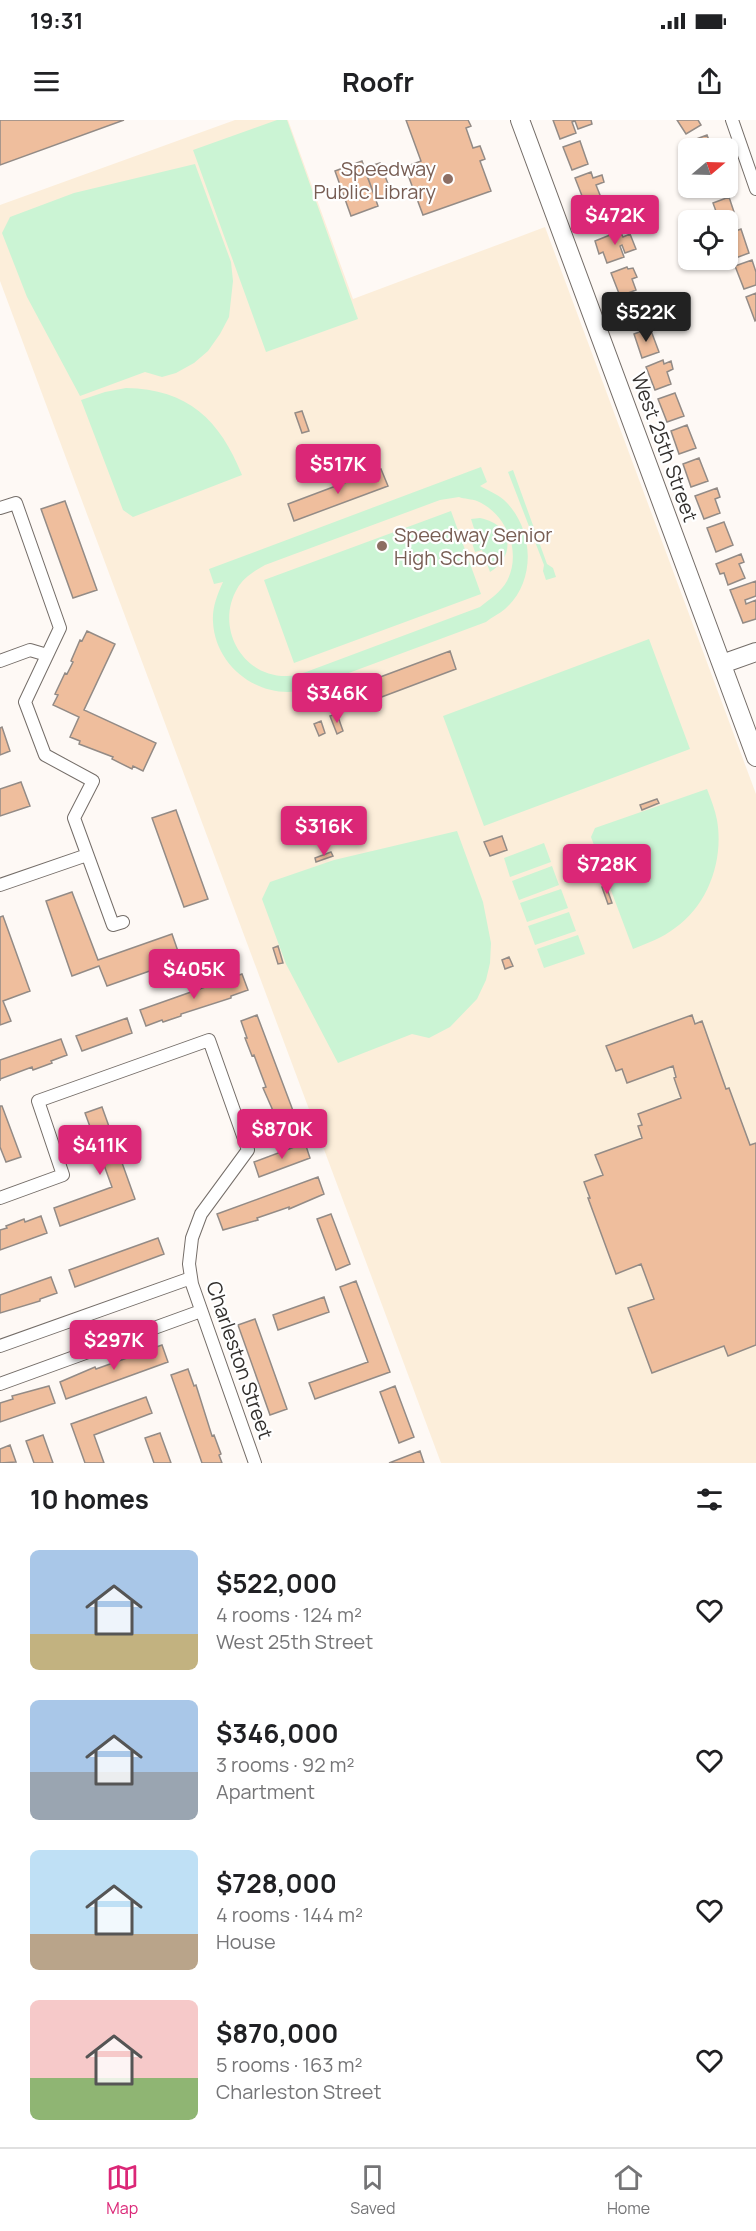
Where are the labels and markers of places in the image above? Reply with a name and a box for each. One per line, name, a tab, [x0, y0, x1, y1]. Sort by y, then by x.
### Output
place label: Speedway Public Library	[314, 155, 436, 205]
marker: Speedway Public Library	[441, 172, 455, 186]
pin: $472K	[573, 195, 657, 246]
pin: $522K	[604, 292, 688, 343]
pin: $517K	[296, 444, 380, 495]
place label: Speedway Senior High School	[394, 521, 553, 571]
marker: Speedway Senior High School	[375, 539, 389, 553]
pin: $346K	[295, 673, 379, 724]
pin: $316K	[282, 806, 366, 857]
pin: $728K	[565, 844, 649, 895]
pin: $405K	[152, 949, 236, 1000]
pin: $870K	[240, 1109, 324, 1160]
pin: $411K	[58, 1125, 142, 1176]
pin: $297K	[72, 1320, 156, 1371]

